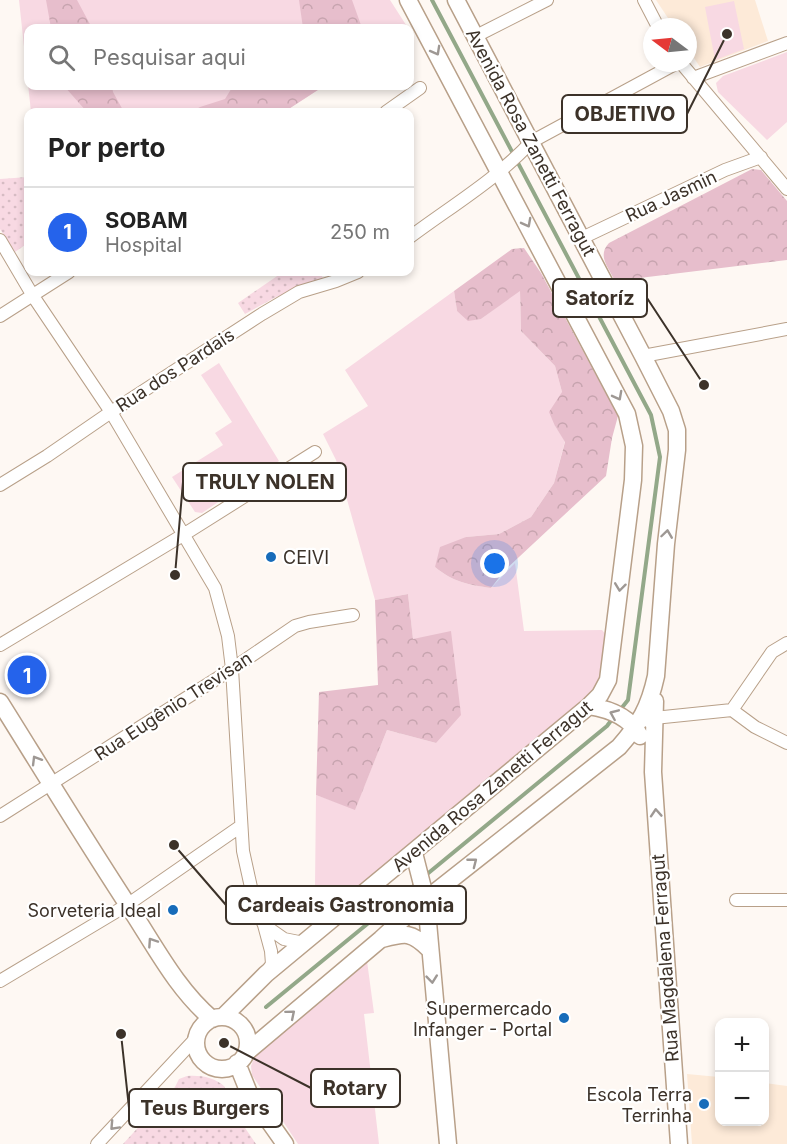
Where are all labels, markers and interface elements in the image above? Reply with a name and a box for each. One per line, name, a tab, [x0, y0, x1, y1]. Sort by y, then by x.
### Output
north arrow	[643, 18, 697, 72]
search box	[24, 24, 414, 90]
street label: Avenida Rosa Zanetti Ferragut	[462, 25, 600, 259]
icon: search	[45, 41, 78, 74]
text: Pesquisar aqui	[93, 44, 246, 70]
one-way arrow	[429, 45, 440, 56]
callout: OBJETIVO	[562, 95, 687, 133]
text: OBJETIVO	[575, 102, 676, 126]
text: Por perto	[48, 132, 166, 163]
street label: Rua Jasmin	[622, 166, 720, 226]
text: SOBAM	[105, 207, 188, 233]
one-way arrow	[520, 217, 531, 228]
text: 1	[63, 220, 72, 244]
text: 250 m	[330, 220, 390, 244]
text: Hospital	[105, 233, 182, 257]
callout: Satoríz	[553, 279, 647, 317]
text: Satoríz	[565, 286, 635, 310]
street label: Rua dos Pardais	[112, 324, 238, 416]
one-way arrow	[611, 390, 622, 401]
callout: TRULY NOLEN	[183, 463, 346, 501]
text: TRULY NOLEN	[195, 470, 335, 494]
one-way arrow	[661, 530, 673, 539]
place label: CEIVI	[283, 547, 329, 568]
your location	[480, 549, 509, 578]
marker: CEIVI	[264, 550, 278, 564]
one-way arrow	[614, 583, 626, 592]
street label: Rua Eugênio Trevisan	[90, 647, 256, 765]
pin: 1	[8, 652, 46, 698]
street label: Avenida Rosa Zanetti Ferragut	[388, 696, 596, 876]
one-way arrow	[609, 709, 620, 721]
one-way arrow	[31, 756, 43, 766]
one-way arrow	[650, 809, 663, 818]
street label: Rua Magdalena Ferragut	[647, 853, 683, 1063]
one-way arrow	[466, 859, 477, 870]
callout: Cardeais Gastronomia	[226, 886, 466, 924]
text: Cardeais Gastronomia	[238, 893, 454, 917]
place label: Sorveteria Ideal	[28, 900, 161, 921]
marker: Sorveteria Ideal	[166, 903, 180, 917]
one-way arrow	[148, 938, 159, 949]
one-way arrow	[425, 974, 438, 984]
place label: Supermercado Infanger - Portal	[413, 998, 552, 1040]
one-way arrow	[284, 1011, 295, 1022]
marker: Supermercado Infanger - Portal	[557, 1011, 571, 1025]
map controls	[715, 1018, 769, 1126]
button: +	[715, 1018, 769, 1072]
callout: Rotary	[311, 1069, 400, 1107]
button: −	[715, 1072, 769, 1126]
text: Rotary	[323, 1076, 387, 1100]
place label: Escola Terra Terrinha	[586, 1084, 692, 1126]
callout: Teus Burgers	[129, 1089, 282, 1127]
text: Teus Burgers	[140, 1096, 270, 1120]
marker: Escola Terra Terrinha	[697, 1097, 711, 1111]
one-way arrow	[110, 1119, 121, 1130]

